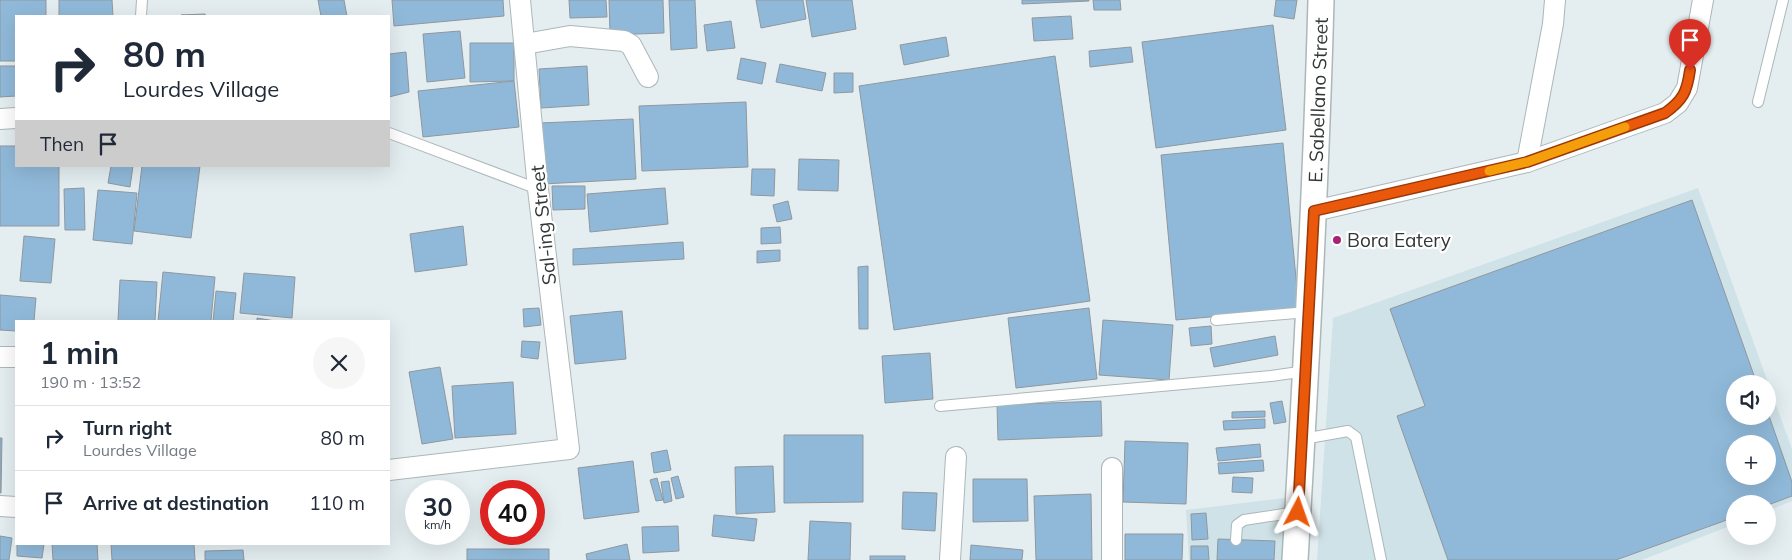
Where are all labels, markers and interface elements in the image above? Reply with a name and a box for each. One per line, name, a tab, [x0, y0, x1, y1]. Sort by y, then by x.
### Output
street label: E. Sabellano Street	[1303, 17, 1333, 183]
pin	[1669, 19, 1711, 70]
icon: arrive	[1676, 26, 1704, 54]
text: 80 m	[123, 32, 206, 76]
icon: right	[40, 35, 105, 100]
text: Lourdes Village	[123, 75, 279, 103]
icon: arrive	[94, 130, 122, 158]
text: Then	[40, 132, 84, 156]
street label: Sal-ing Street	[525, 163, 561, 286]
place label: Bora Eatery	[1347, 228, 1451, 252]
marker: Bora Eatery	[1331, 234, 1343, 246]
text: 1 min	[40, 334, 119, 372]
button: close	[313, 337, 365, 389]
text: 190 m · 13:52	[40, 372, 141, 392]
map controls	[1726, 375, 1776, 545]
button: sound	[1726, 375, 1776, 425]
text: Turn right	[83, 416, 172, 440]
icon: right	[40, 424, 68, 452]
text: 80 m	[321, 426, 365, 450]
button: +	[1726, 435, 1776, 485]
text: Lourdes Village	[83, 440, 197, 460]
speed limit sign: 40	[480, 480, 545, 545]
position arrow	[1271, 485, 1323, 537]
icon: arrive	[40, 489, 68, 517]
text: Arrive at destination	[83, 491, 269, 515]
text: 110 m	[309, 491, 365, 515]
text: 30	[422, 491, 453, 522]
button: −	[1726, 495, 1776, 545]
text: km/h	[424, 517, 451, 532]

